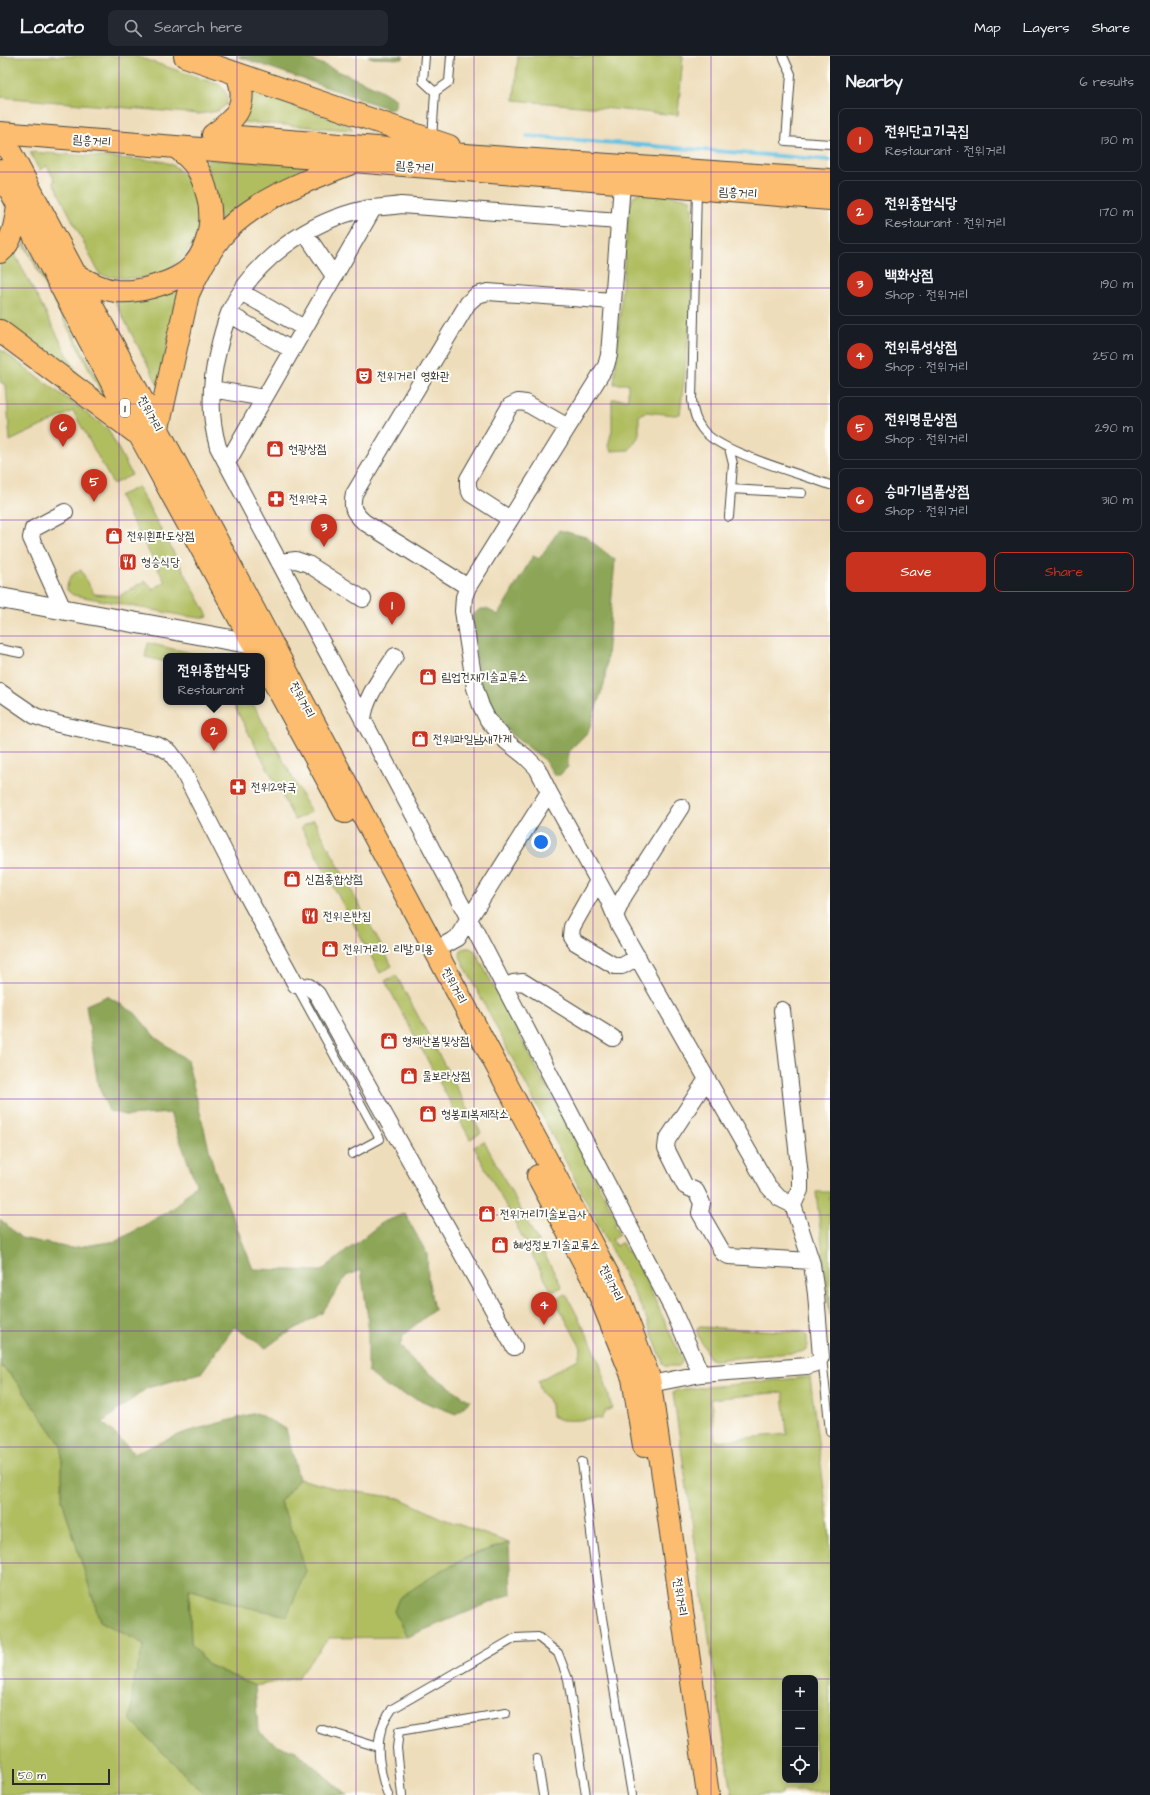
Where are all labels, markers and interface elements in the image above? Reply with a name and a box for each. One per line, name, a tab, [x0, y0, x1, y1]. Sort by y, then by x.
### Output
search box	[108, 10, 388, 46]
text: Locato	[20, 14, 84, 41]
icon: search	[122, 17, 144, 39]
text: Search here	[154, 17, 242, 38]
text: Map	[974, 18, 1001, 38]
text: Layers	[1023, 18, 1070, 38]
text: Share	[1092, 18, 1130, 38]
text: Nearby	[846, 70, 903, 94]
text: 6 results	[1079, 73, 1134, 91]
text: 전위단고기국집	[885, 121, 970, 142]
street label: 림흥거리	[72, 131, 112, 151]
text: 1	[859, 131, 861, 149]
text: 130 m	[1101, 131, 1133, 149]
text: Restaurant · 전위거리	[885, 142, 1006, 160]
street label: 림흥거리	[395, 157, 435, 177]
street label: 림흥거리	[718, 183, 758, 203]
text: 전위종합식당	[885, 193, 957, 214]
text: 2	[856, 203, 864, 221]
text: 170 m	[1100, 203, 1133, 221]
text: Restaurant · 전위거리	[885, 214, 1006, 232]
text: 백화상점	[885, 265, 933, 286]
text: 3	[857, 275, 863, 293]
text: 190 m	[1100, 275, 1133, 293]
text: Shop · 전위거리	[885, 286, 968, 304]
text: 전위류성상점	[885, 337, 957, 358]
text: 4	[856, 347, 864, 365]
text: 250 m	[1093, 347, 1133, 365]
text: Shop · 전위거리	[885, 358, 968, 376]
theatre icon: 전위거리 영화관	[354, 366, 374, 386]
place label: 전위거리 영화관	[377, 368, 450, 385]
street label: 전위거리	[133, 393, 167, 435]
road number: 1	[120, 399, 130, 417]
text: 전위명문상점	[885, 409, 957, 430]
pin: 6	[50, 414, 76, 447]
text: 5	[855, 419, 865, 437]
text: 290 m	[1095, 419, 1133, 437]
text: Shop · 전위거리	[885, 430, 968, 448]
shop icon: 현광상점	[265, 439, 285, 459]
place label: 현광상점	[288, 441, 327, 458]
pin: 5	[81, 469, 107, 502]
text: 승마기념품상점	[885, 481, 970, 502]
pharmacy icon: 전위약국	[266, 489, 286, 509]
place label: 전위약국	[289, 491, 328, 508]
text: 6	[856, 491, 864, 509]
text: 310 m	[1101, 491, 1133, 509]
text: Shop · 전위거리	[885, 502, 968, 520]
pin: 3	[311, 514, 337, 547]
shop icon: 전위흰파도상점	[104, 526, 124, 546]
place label: 전위흰파도상점	[127, 528, 195, 545]
restaurant icon: 형승식당	[118, 552, 138, 572]
button: Save	[846, 552, 986, 592]
button: Share	[994, 552, 1134, 592]
place label: 형승식당	[141, 554, 180, 571]
pin: 1	[379, 592, 405, 625]
popup	[163, 653, 265, 705]
text: 전위종합식당	[178, 660, 250, 681]
shop icon: 림업건재기술교류소	[418, 667, 438, 687]
place label: 림업건재기술교류소	[441, 669, 528, 686]
street label: 전위거리	[285, 679, 319, 721]
text: Restaurant	[178, 681, 245, 699]
pin: 2	[201, 718, 227, 751]
shop icon: 전위1과일남새가게	[410, 729, 430, 749]
place label: 전위1과일남새가게	[433, 731, 512, 748]
pharmacy icon: 전위2약국	[228, 777, 248, 797]
place label: 전위2약국	[251, 779, 297, 796]
your location	[531, 832, 551, 852]
shop icon: 신검종합상점	[282, 869, 302, 889]
place label: 신검종합상점	[305, 871, 363, 888]
restaurant icon: 전위은반집	[300, 906, 320, 926]
place label: 전위은반집	[323, 908, 371, 925]
shop icon: 전위거리2 리발,미용	[320, 939, 340, 959]
place label: 전위거리2 리발,미용	[343, 941, 434, 958]
street label: 전위거리	[437, 965, 471, 1007]
shop icon: 형제산봄빛상점	[379, 1031, 399, 1051]
place label: 형제산봄빛상점	[402, 1033, 470, 1050]
shop icon: 물보라상점	[399, 1066, 419, 1086]
place label: 물보라상점	[422, 1068, 470, 1085]
shop icon: 형봉피복제작소	[418, 1104, 438, 1124]
place label: 형봉피복제작소	[441, 1106, 509, 1123]
shop icon: 전위거리기술보급사	[477, 1204, 497, 1224]
place label: 전위거리기술보급사	[500, 1206, 587, 1223]
shop icon: 혜성정보기술교류소	[490, 1235, 510, 1255]
place label: 혜성정보기술교류소	[513, 1237, 600, 1254]
street label: 전위거리	[595, 1262, 627, 1304]
pin: 4	[531, 1292, 557, 1325]
street label: 전위거리	[669, 1577, 691, 1617]
map controls	[782, 1675, 818, 1783]
button: +	[782, 1675, 818, 1711]
button: −	[782, 1711, 818, 1747]
button: locate	[782, 1747, 818, 1783]
scale bar	[12, 1767, 110, 1786]
text: 50 m	[18, 1768, 46, 1783]

